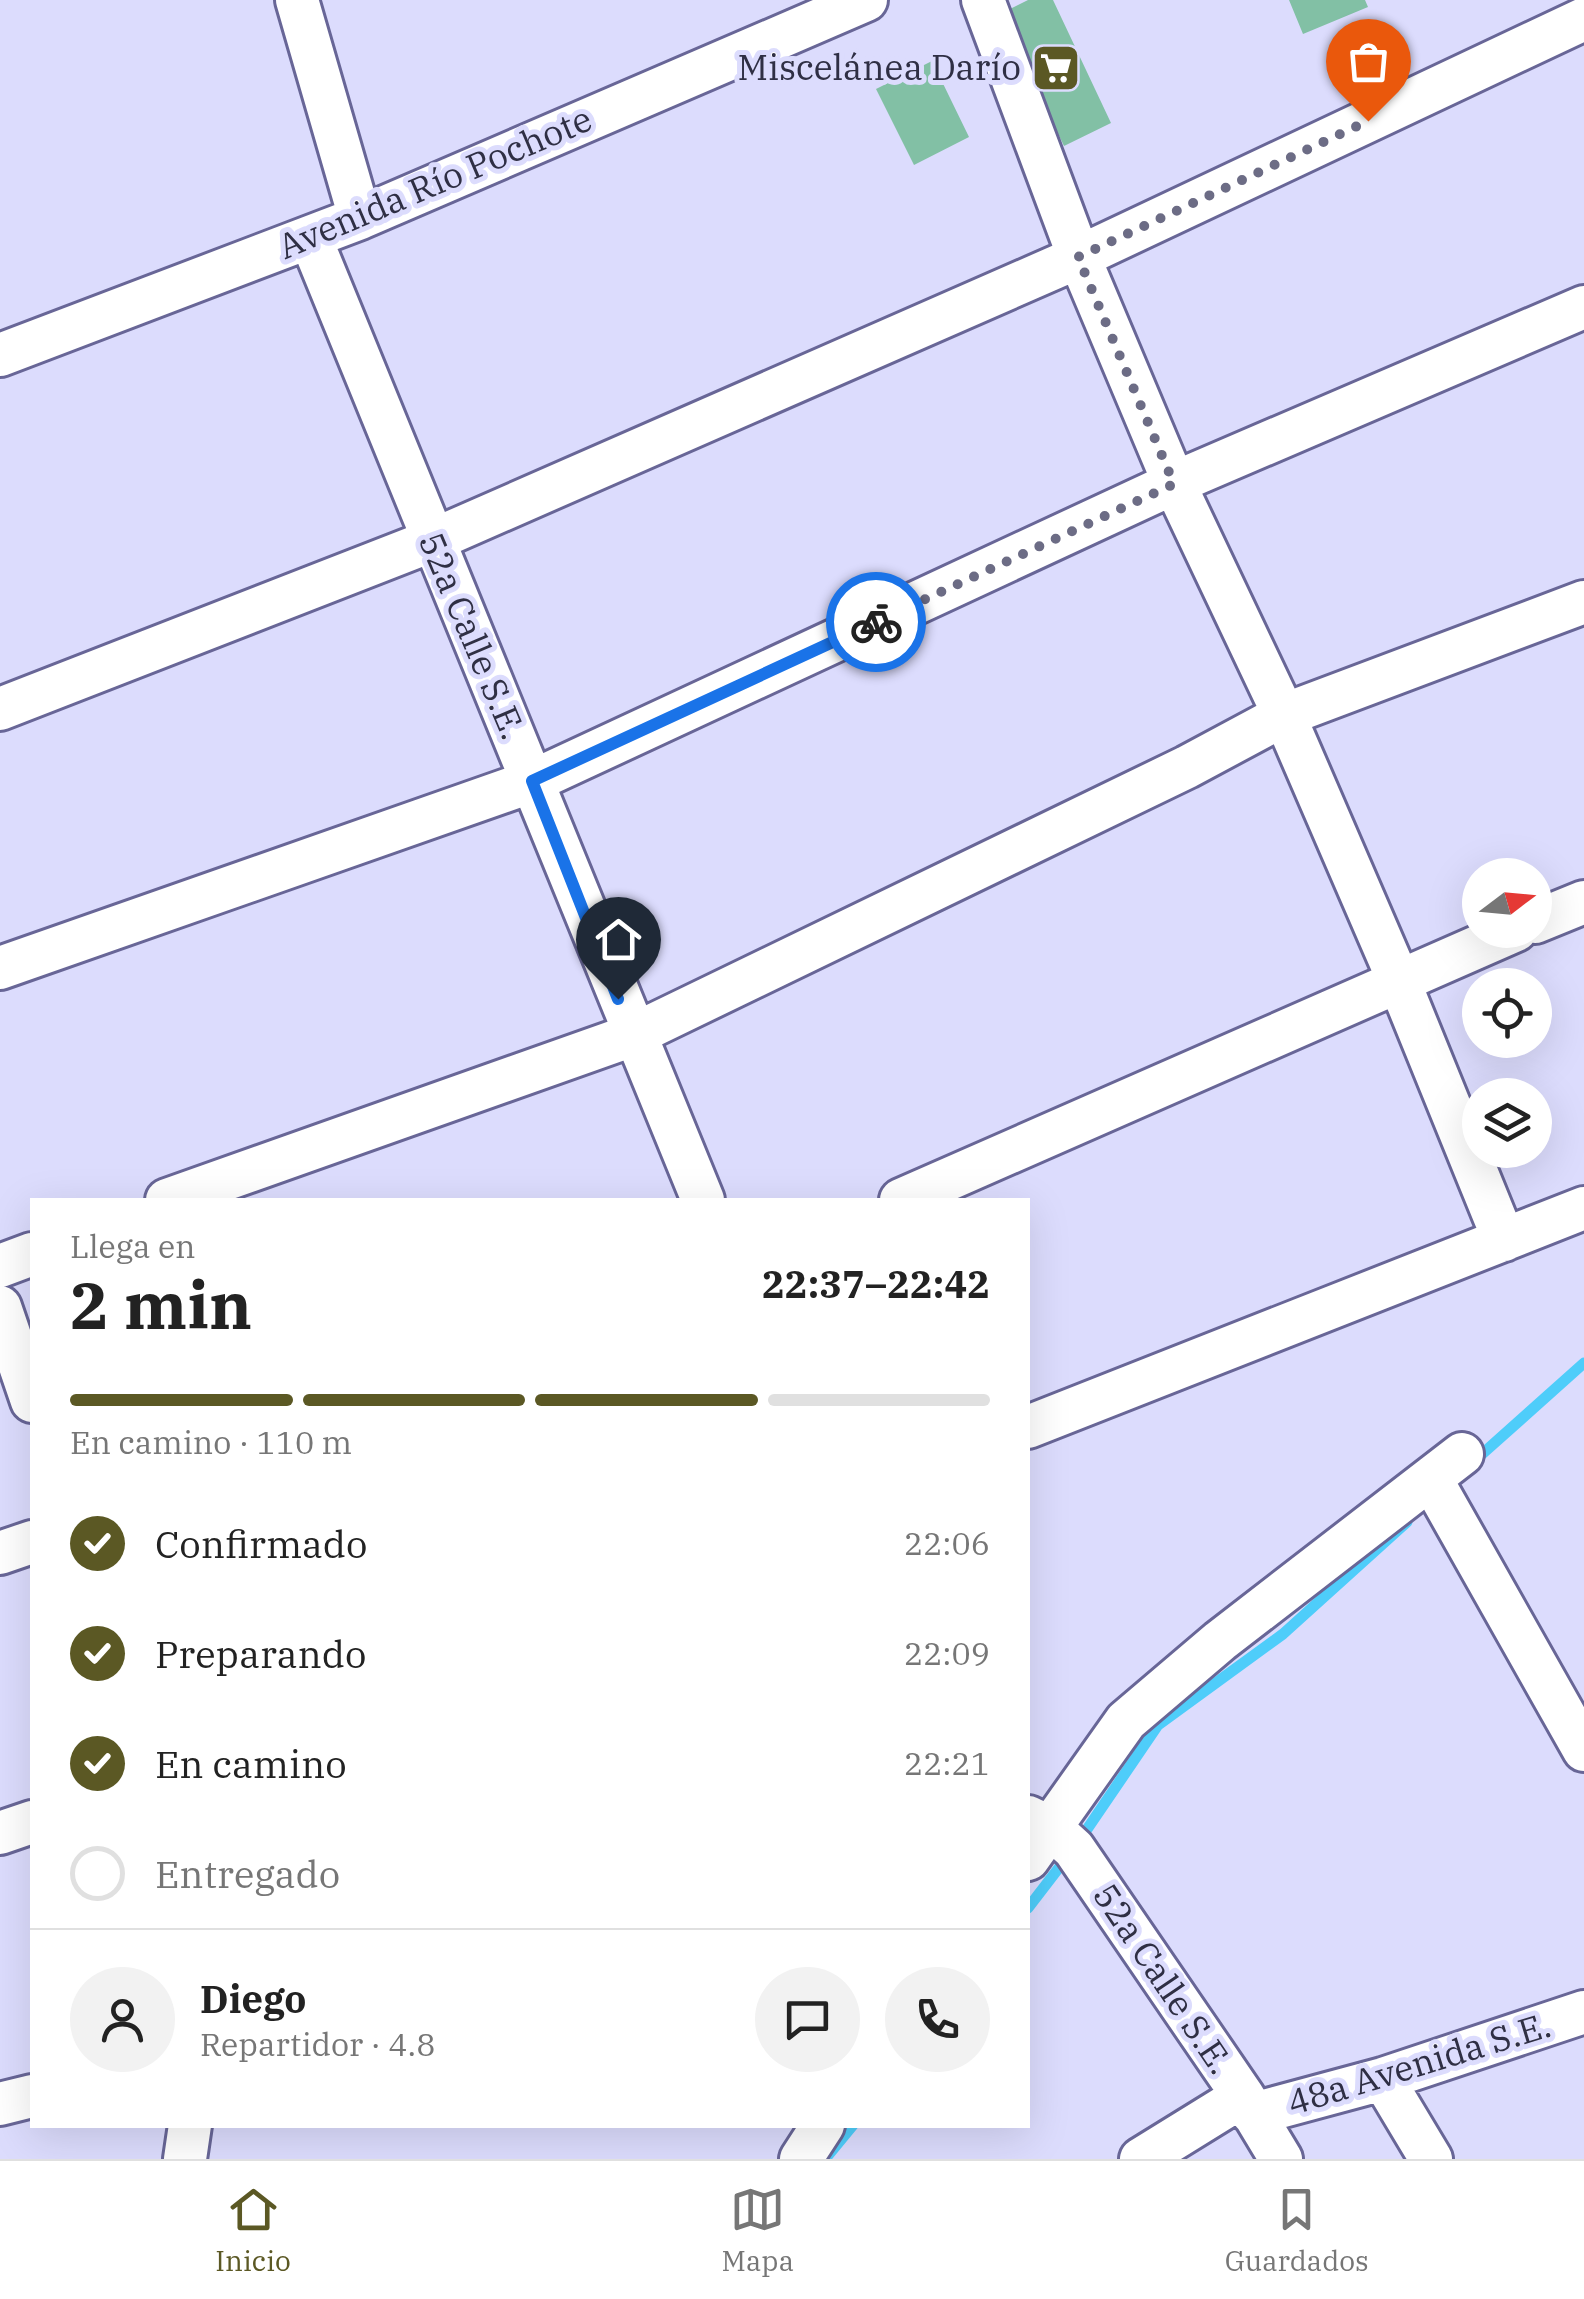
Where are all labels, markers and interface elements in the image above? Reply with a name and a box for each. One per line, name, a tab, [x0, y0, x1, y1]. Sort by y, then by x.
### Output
pin	[1326, 19, 1411, 122]
icon: bag	[1341, 34, 1396, 89]
supermarket icon: Miscelánea Darío	[1030, 42, 1082, 94]
place label: Miscelánea Darío	[737, 44, 1021, 90]
street label: Avenida Río Pochote	[271, 95, 598, 269]
street label: 52a Calle S.E.	[409, 525, 537, 746]
courier	[826, 572, 926, 672]
icon: bike	[849, 595, 904, 650]
north arrow	[1462, 858, 1552, 948]
map controls	[1462, 858, 1552, 1168]
pin	[576, 897, 661, 1000]
icon: home	[591, 912, 646, 967]
button: locate	[1462, 968, 1552, 1058]
button: layers	[1462, 1078, 1552, 1168]
text: Llega en	[70, 1225, 196, 1267]
text: 22:37–22:42	[762, 1259, 990, 1308]
text: 2 min	[70, 1262, 252, 1347]
text: En camino · 110 m	[70, 1421, 352, 1463]
icon: check	[70, 1516, 125, 1571]
text: Confirmado	[155, 1519, 367, 1568]
text: 22:06	[904, 1522, 990, 1564]
icon: check	[70, 1626, 125, 1681]
text: Preparando	[155, 1629, 366, 1678]
text: 22:09	[904, 1632, 990, 1674]
icon: check	[70, 1736, 125, 1791]
text: En camino	[155, 1739, 347, 1788]
text: 22:21	[904, 1742, 990, 1784]
text: Entregado	[155, 1849, 340, 1898]
street label: 52a Calle S.E.	[1083, 1874, 1245, 2083]
button: person	[70, 1967, 175, 2072]
button: chat	[755, 1967, 860, 2072]
button: phone	[885, 1967, 990, 2072]
text: Diego	[200, 1974, 306, 2023]
street label: 48a Avenida S.E.	[1281, 2001, 1556, 2125]
text: Repartidor · 4.8	[200, 2023, 435, 2065]
tab: Inicio	[215, 2182, 291, 2279]
tab: Mapa	[722, 2182, 794, 2279]
tab: Guardados	[1225, 2182, 1369, 2279]

